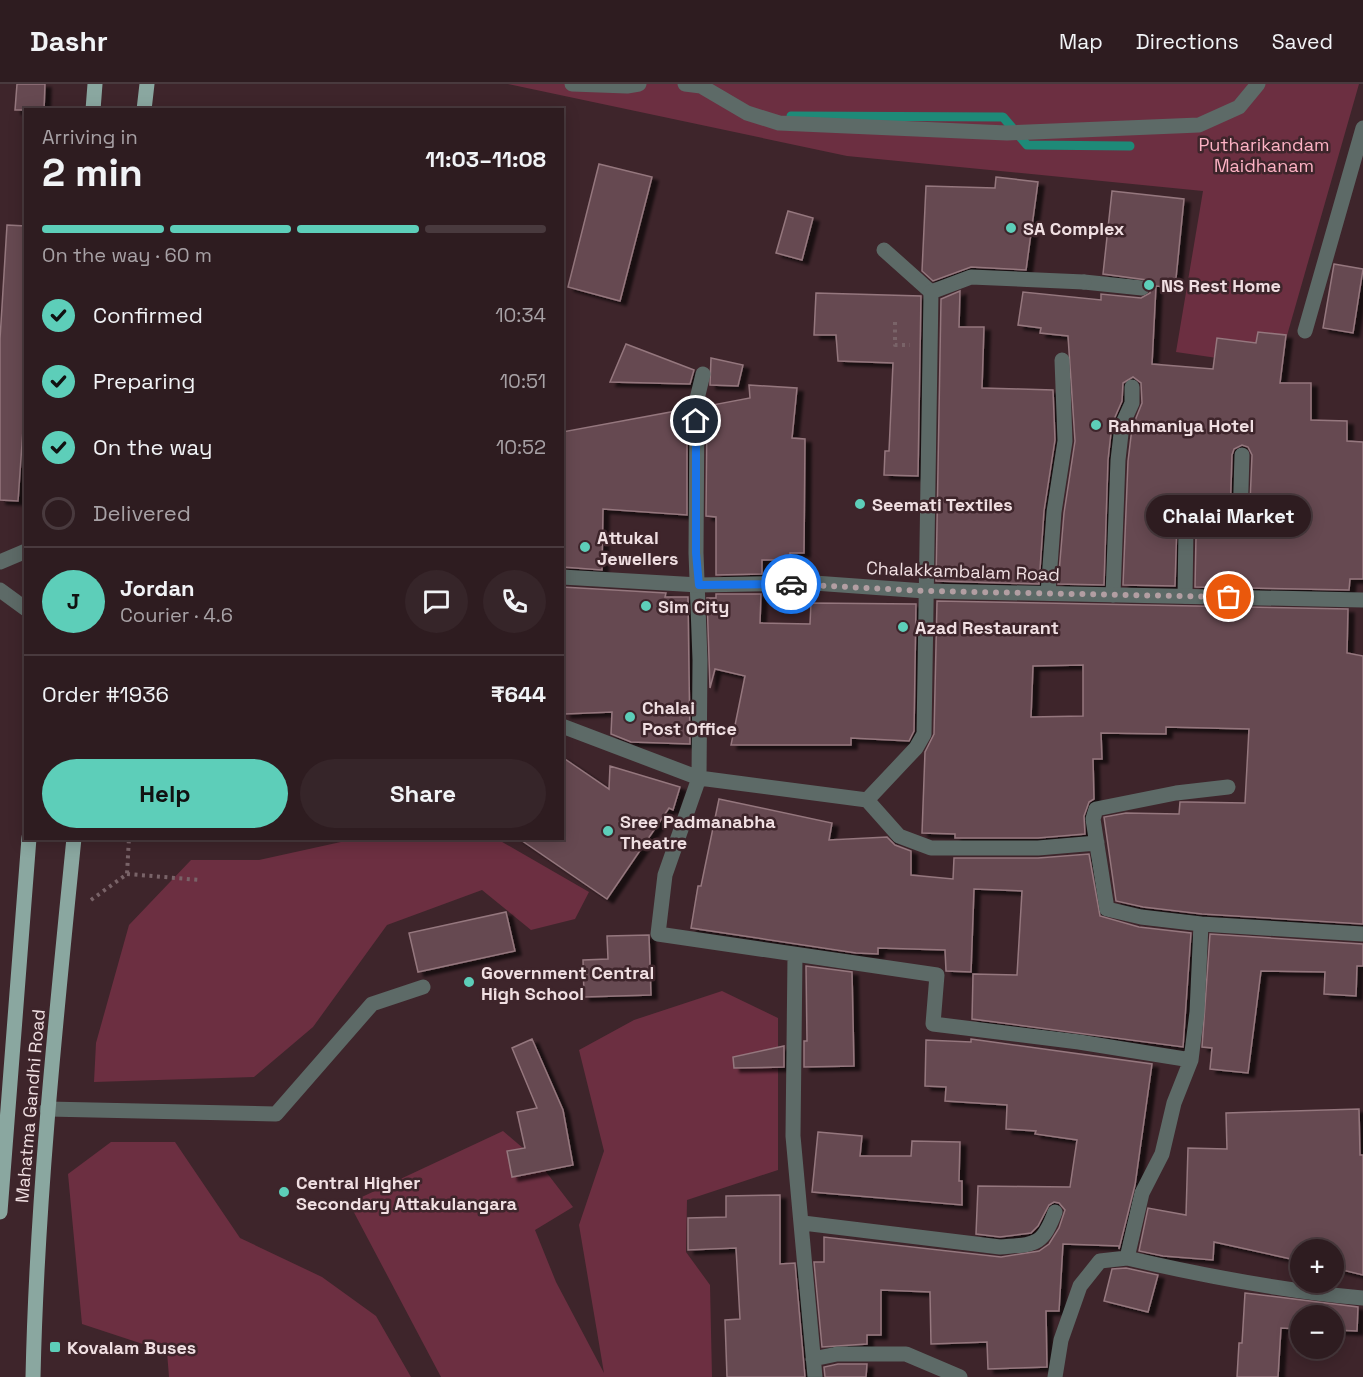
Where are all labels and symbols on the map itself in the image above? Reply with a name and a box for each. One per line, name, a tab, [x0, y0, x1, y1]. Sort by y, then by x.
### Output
park label: Putharikandam Maidhanam	[1199, 133, 1329, 177]
place label: SA Complex	[1023, 217, 1125, 240]
marker: SA Complex	[1004, 221, 1018, 235]
place label: NS Rest Home	[1161, 274, 1281, 297]
marker: NS Rest Home	[1142, 278, 1156, 292]
pin	[670, 395, 721, 446]
place label: Rahmaniya Hotel	[1108, 414, 1254, 437]
marker: Rahmaniya Hotel	[1089, 418, 1103, 432]
place label: Seemati Textiles	[872, 493, 1013, 516]
callout: Chalai Market	[1146, 495, 1312, 537]
marker: Seemati Textiles	[853, 497, 867, 511]
place label: Attukal Jewellers	[597, 526, 678, 570]
marker: Attukal Jewellers	[578, 540, 592, 554]
courier	[761, 554, 821, 614]
street label: Chalakkambalam Road	[866, 556, 1060, 586]
pin	[1203, 571, 1254, 622]
place label: Sim City	[658, 595, 729, 618]
marker: Sim City	[639, 599, 653, 613]
place label: Azad Restaurant	[915, 616, 1059, 639]
marker: Azad Restaurant	[896, 620, 910, 634]
place label: Chalai Post Office	[642, 696, 737, 740]
marker: Chalai Post Office	[623, 710, 637, 724]
place label: Sree Padmanabha Theatre	[620, 810, 776, 854]
marker: Sree Padmanabha Theatre	[601, 824, 615, 838]
place label: Government Central High School	[481, 961, 654, 1005]
marker: Government Central High School	[462, 975, 476, 989]
street label: Mahatma Gandhi Road	[10, 1008, 50, 1204]
place label: Central Higher Secondary Attakulangara	[296, 1171, 518, 1215]
marker: Central Higher Secondary Attakulangara	[277, 1185, 291, 1199]
place label: Kovalam Buses	[67, 1336, 196, 1359]
marker: Kovalam Buses	[48, 1340, 62, 1354]

